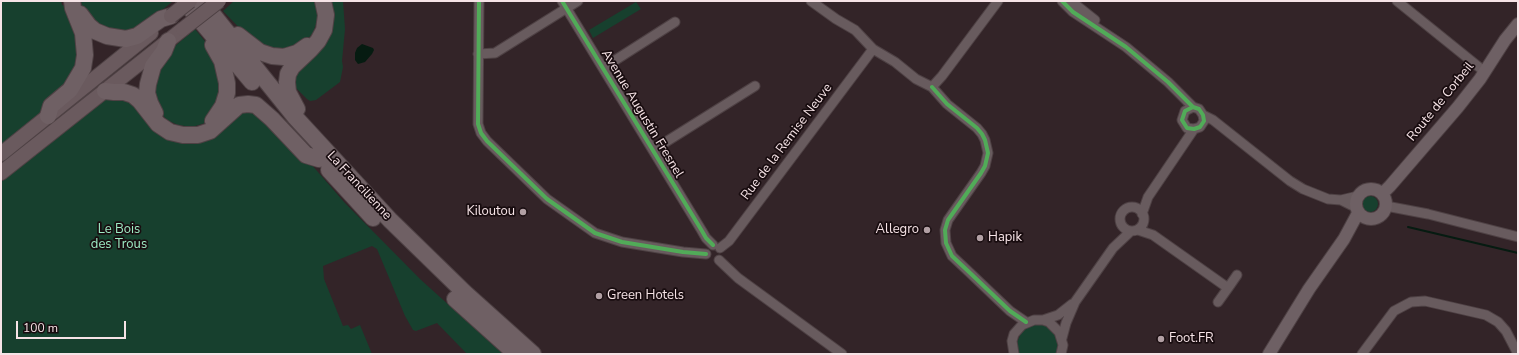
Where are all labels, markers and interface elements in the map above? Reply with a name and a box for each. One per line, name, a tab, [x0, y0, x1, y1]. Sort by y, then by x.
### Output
street label: Avenue Augustin Fresnel	[598, 47, 686, 181]
street label: Route de Corbeil	[1404, 59, 1478, 145]
street label: Rue de la Remise Neuve	[738, 81, 836, 203]
street label: La Francilienne	[323, 149, 395, 223]
place label: Kiloutou	[467, 204, 515, 220]
marker: Kiloutou	[518, 207, 528, 217]
park label: Le Bois des Trous	[91, 222, 147, 253]
place label: Allegro	[876, 222, 919, 238]
marker: Allegro	[922, 225, 932, 235]
place label: Hapik	[988, 230, 1022, 246]
marker: Hapik	[975, 233, 985, 243]
place label: Green Hotels	[607, 288, 684, 304]
marker: Green Hotels	[594, 291, 604, 301]
scale bar	[18, 313, 128, 339]
text: 100 m	[23, 320, 58, 336]
place label: Foot.FR	[1169, 331, 1214, 347]
marker: Foot.FR	[1156, 334, 1166, 344]

